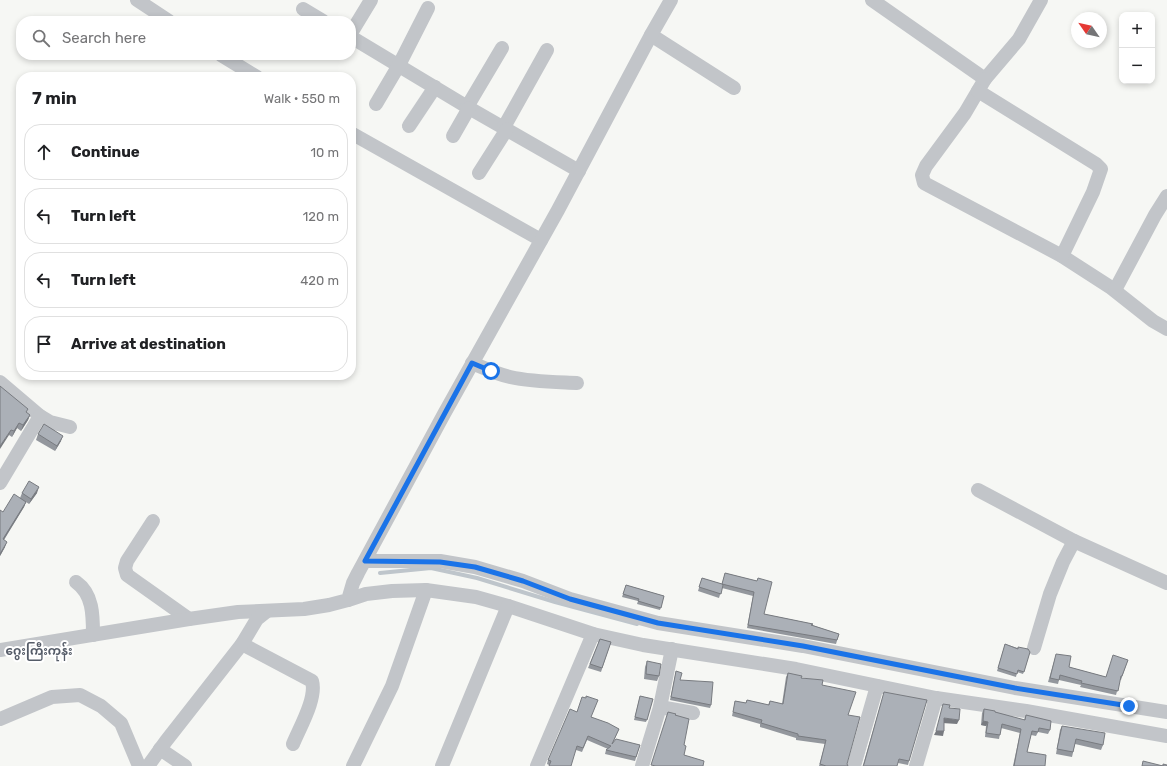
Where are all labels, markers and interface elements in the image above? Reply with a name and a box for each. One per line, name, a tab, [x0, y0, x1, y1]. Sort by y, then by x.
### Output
north arrow	[1071, 12, 1107, 48]
map controls	[1119, 12, 1155, 84]
button: +	[1119, 12, 1155, 48]
search box	[16, 16, 356, 60]
icon: search	[30, 27, 52, 49]
text: Search here	[62, 29, 146, 47]
button: −	[1119, 48, 1155, 84]
text: 7 min	[32, 88, 77, 108]
text: Walk · 550 m	[264, 91, 340, 106]
icon: ahead	[33, 141, 55, 163]
text: Continue	[71, 143, 140, 161]
text: 10 m	[310, 145, 339, 160]
icon: left	[33, 205, 55, 227]
text: Turn left	[71, 207, 136, 225]
text: 120 m	[303, 209, 339, 224]
icon: left	[33, 269, 55, 291]
text: Turn left	[71, 271, 136, 289]
text: 420 m	[300, 273, 339, 288]
icon: arrive	[33, 333, 55, 355]
text: Arrive at destination	[71, 335, 226, 353]
route start	[482, 362, 500, 380]
district label: ဂွေးကြီးကုန်း	[6, 641, 73, 662]
route end	[1120, 697, 1138, 715]

